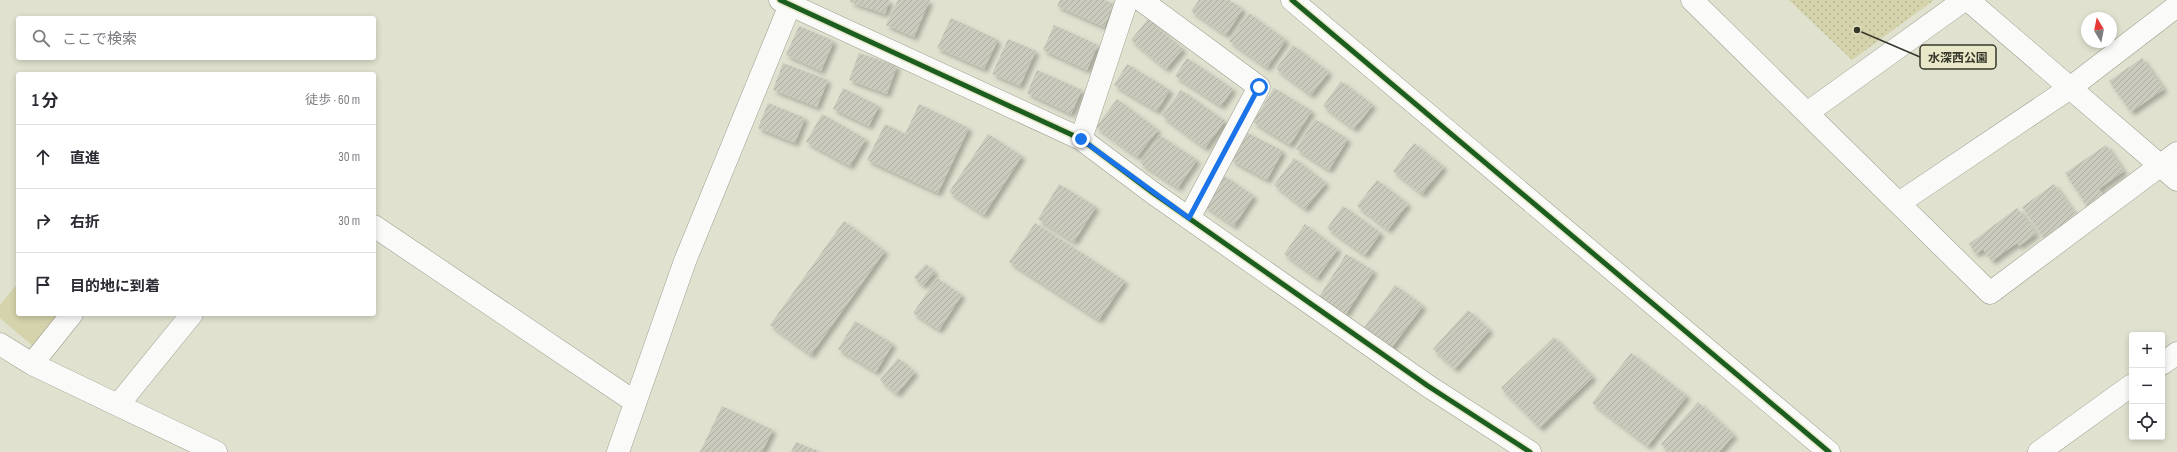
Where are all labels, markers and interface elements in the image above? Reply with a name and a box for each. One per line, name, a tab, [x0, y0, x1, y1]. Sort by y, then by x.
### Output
north arrow	[2081, 12, 2117, 48]
search box	[16, 16, 376, 60]
icon: search	[30, 27, 52, 49]
text: ここで検索	[62, 30, 137, 49]
callout: 水深西公園	[1920, 45, 1996, 69]
text: 水深西公園	[1928, 51, 1988, 66]
route start	[1250, 78, 1268, 96]
text: 1 分	[32, 91, 58, 111]
text: 徒歩 · 60 m	[305, 92, 360, 108]
route end	[1072, 130, 1090, 148]
icon: ahead	[32, 146, 54, 168]
text: 直進	[70, 149, 100, 168]
text: 30 m	[338, 149, 360, 165]
icon: right	[32, 210, 54, 232]
text: 右折	[70, 213, 100, 232]
text: 30 m	[338, 213, 360, 229]
icon: arrive	[32, 274, 54, 296]
text: 目的地に到着	[70, 277, 160, 296]
map controls	[2129, 332, 2165, 440]
button: +	[2129, 332, 2165, 368]
button: −	[2129, 368, 2165, 404]
button: locate	[2129, 404, 2165, 440]

